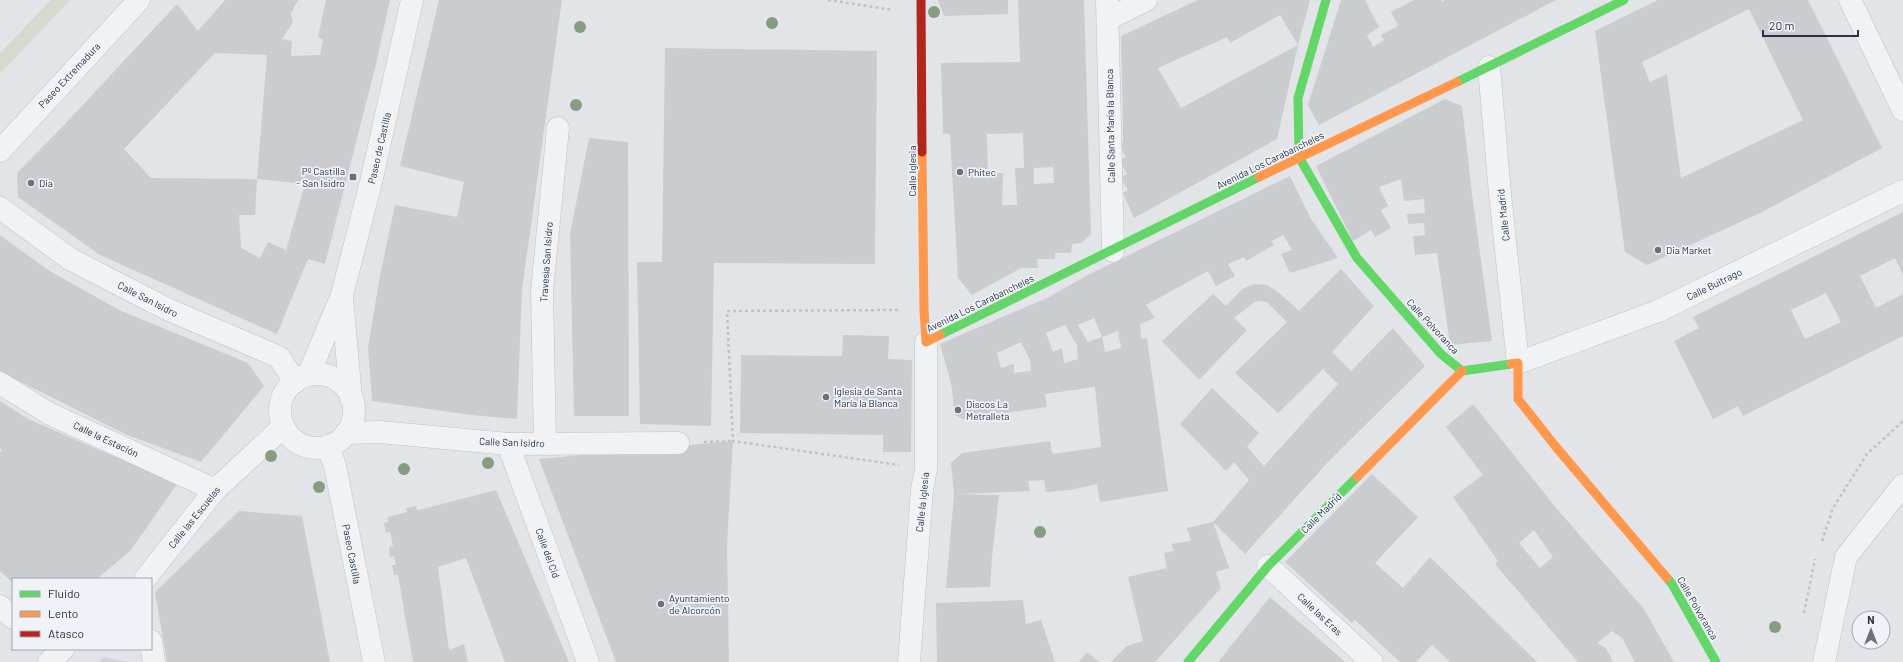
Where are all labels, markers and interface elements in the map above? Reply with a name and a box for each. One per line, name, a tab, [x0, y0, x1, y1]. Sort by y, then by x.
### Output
scale bar	[1763, 12, 1858, 38]
text: 20 m	[1769, 18, 1795, 32]
street label: Paseo Extremadura	[36, 40, 102, 110]
street label: Calle Santa María la Blanca	[1103, 69, 1117, 183]
street label: Paseo de Castilla	[365, 111, 393, 185]
street label: Avenida Los Carabancheles	[1214, 129, 1326, 191]
street label: Calle Iglesia	[906, 146, 918, 197]
place label: Pº Castilla - San Isidro	[296, 165, 345, 189]
place label: Phitec	[968, 166, 996, 178]
marker: Phitec	[955, 167, 965, 177]
marker: Pº Castilla - San Isidro	[348, 172, 358, 182]
place label: Dia	[39, 177, 53, 189]
marker: Dia	[26, 178, 36, 188]
street label: Calle Madrid	[1494, 188, 1512, 242]
street label: Travesía San Isidro	[537, 221, 555, 303]
place label: Dia Market	[1666, 244, 1712, 256]
marker: Dia Market	[1653, 245, 1663, 255]
street label: Calle Buitrago	[1684, 265, 1744, 303]
street label: Avenida Los Carabancheles	[924, 272, 1036, 334]
street label: Calle San Isidro	[116, 279, 180, 319]
street label: Calle Polvoranca	[1404, 296, 1462, 356]
place label: Iglesia de Santa María la Blanca	[834, 385, 902, 409]
marker: Iglesia de Santa María la Blanca	[821, 392, 831, 402]
place label: Discos La Metralleta	[966, 398, 1009, 422]
marker: Discos La Metralleta	[953, 405, 963, 415]
street label: Calle la Estación	[71, 419, 141, 459]
street label: Calle San Isidro	[479, 435, 545, 449]
street label: Calle la Iglesia	[913, 471, 931, 533]
street label: Calle las Escuelas	[165, 483, 223, 550]
street label: Calle Madrid	[1298, 490, 1344, 536]
street label: Paseo Castilla	[340, 523, 364, 585]
street label: Calle del Cid	[533, 526, 563, 580]
street label: Calle Polvoranca	[1675, 574, 1721, 642]
legend	[12, 578, 152, 650]
text: Fluido	[48, 586, 80, 600]
street label: Calle las Eras	[1295, 590, 1345, 638]
place label: Ayuntamiento de Alcorcón	[669, 592, 729, 616]
marker: Ayuntamiento de Alcorcón	[656, 599, 666, 609]
text: Lento	[48, 606, 78, 620]
north arrow	[1851, 610, 1891, 650]
text: N	[1867, 613, 1875, 626]
text: Atasco	[48, 626, 84, 640]

